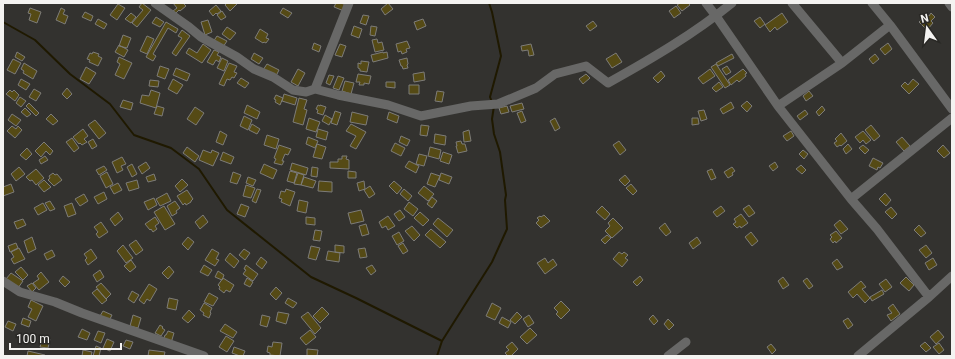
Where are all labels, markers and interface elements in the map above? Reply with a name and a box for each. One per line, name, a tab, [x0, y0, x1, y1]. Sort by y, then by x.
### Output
north arrow	[907, 8, 947, 48]
text: N	[919, 11, 930, 26]
scale bar	[10, 325, 121, 351]
text: 100 m	[16, 332, 50, 346]

